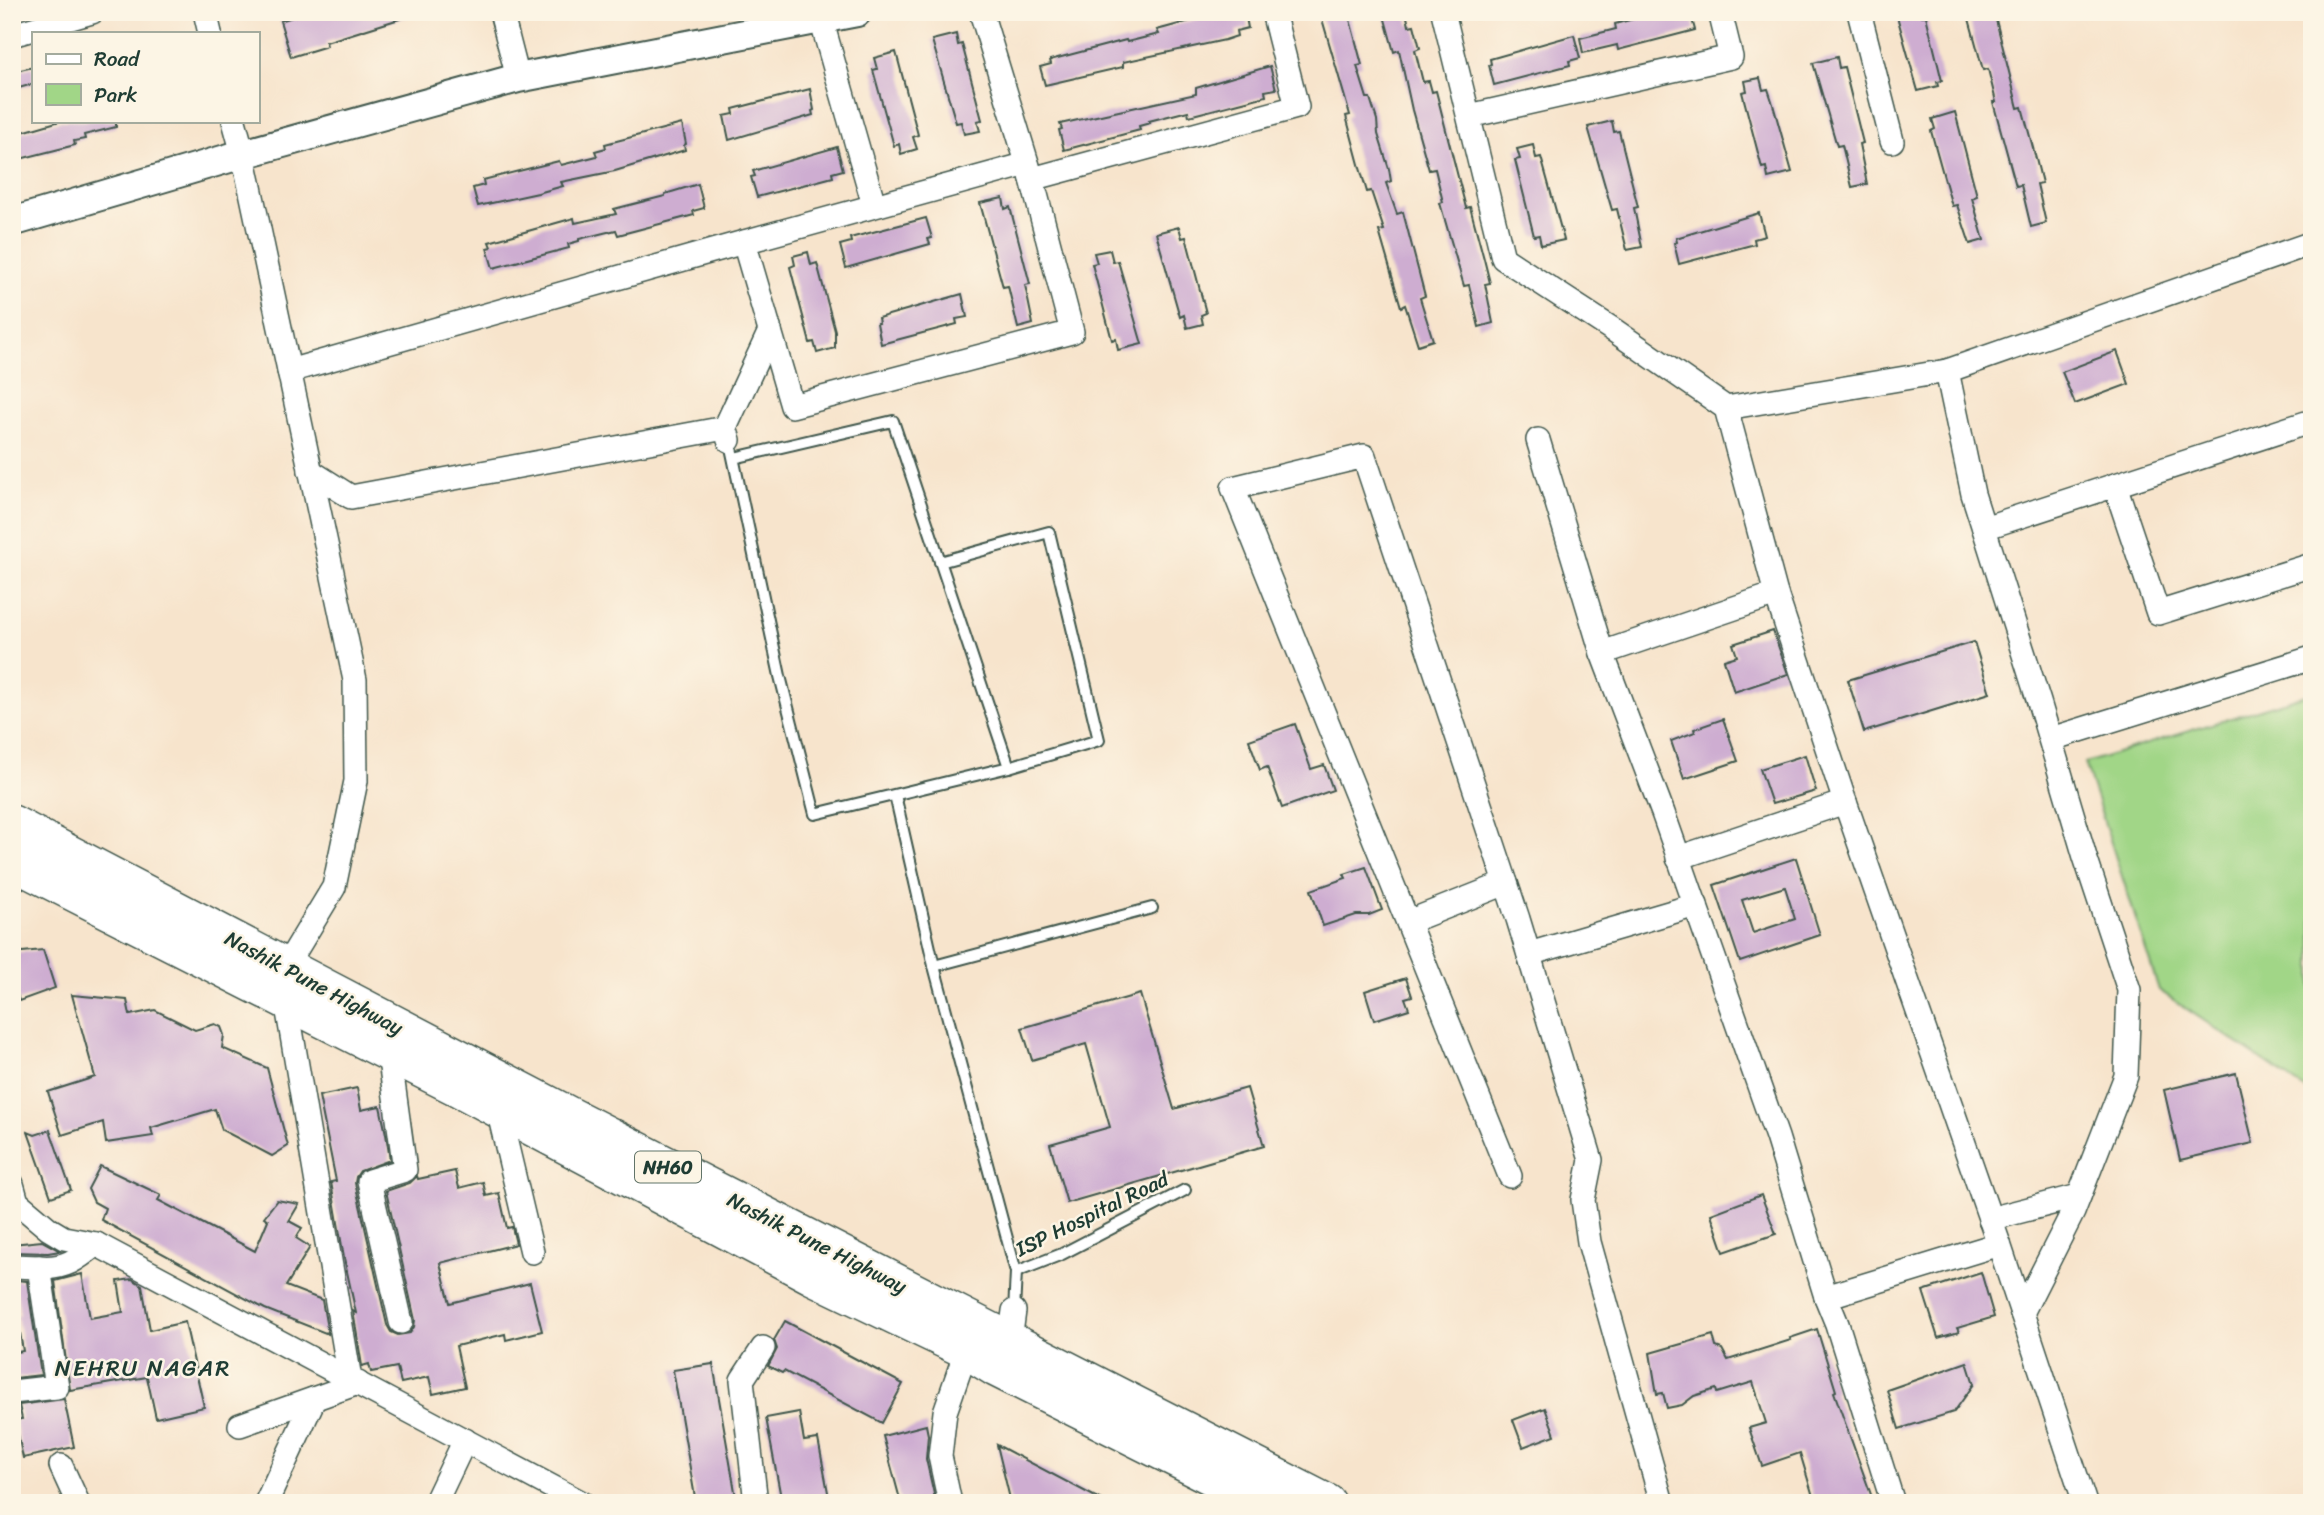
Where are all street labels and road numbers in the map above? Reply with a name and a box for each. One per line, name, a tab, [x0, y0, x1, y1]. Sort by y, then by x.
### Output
street label: Nashik Pune Highway	[218, 920, 410, 1046]
road number: NH60	[635, 1152, 701, 1182]
street label: ISP Hospital Road	[1008, 1160, 1177, 1268]
street label: Nashik Pune Highway	[720, 1181, 914, 1305]

